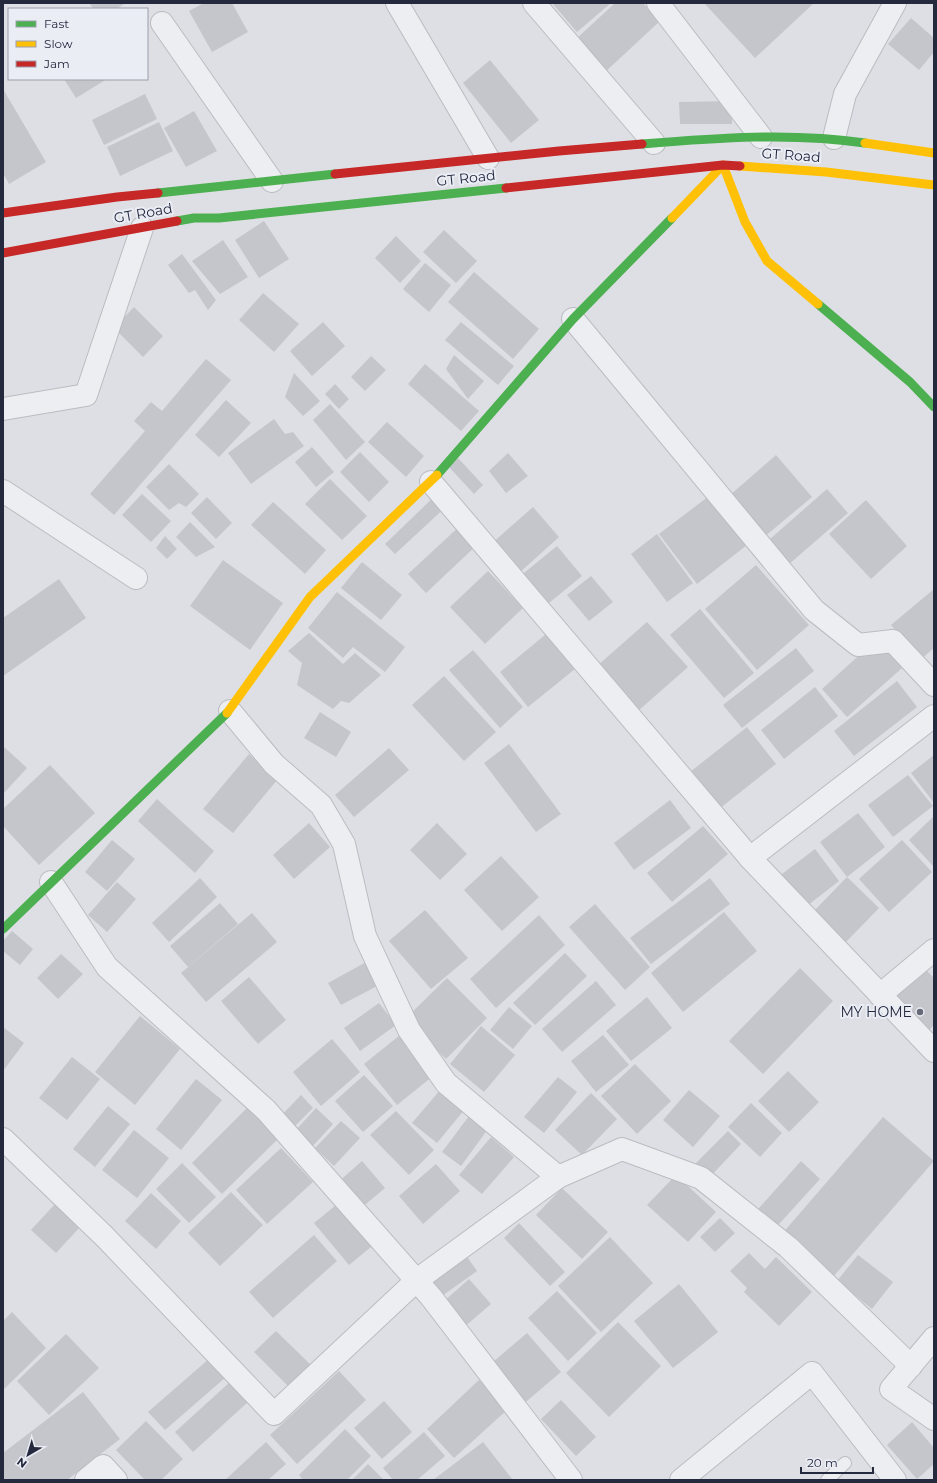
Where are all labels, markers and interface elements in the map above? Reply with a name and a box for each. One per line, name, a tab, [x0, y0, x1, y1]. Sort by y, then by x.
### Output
legend	[8, 8, 148, 80]
text: Fast	[44, 16, 69, 31]
text: Slow	[44, 36, 73, 51]
text: Jam	[43, 56, 70, 71]
street label: GT Road	[761, 144, 821, 166]
street label: GT Road	[436, 166, 496, 190]
street label: GT Road	[112, 199, 174, 227]
place label: MY HOME	[840, 1003, 912, 1021]
marker: MY HOME	[915, 1007, 925, 1017]
north arrow	[8, 1435, 48, 1475]
scale bar	[801, 1449, 873, 1475]
text: N	[14, 1455, 30, 1471]
text: 20 m	[807, 1455, 838, 1470]

